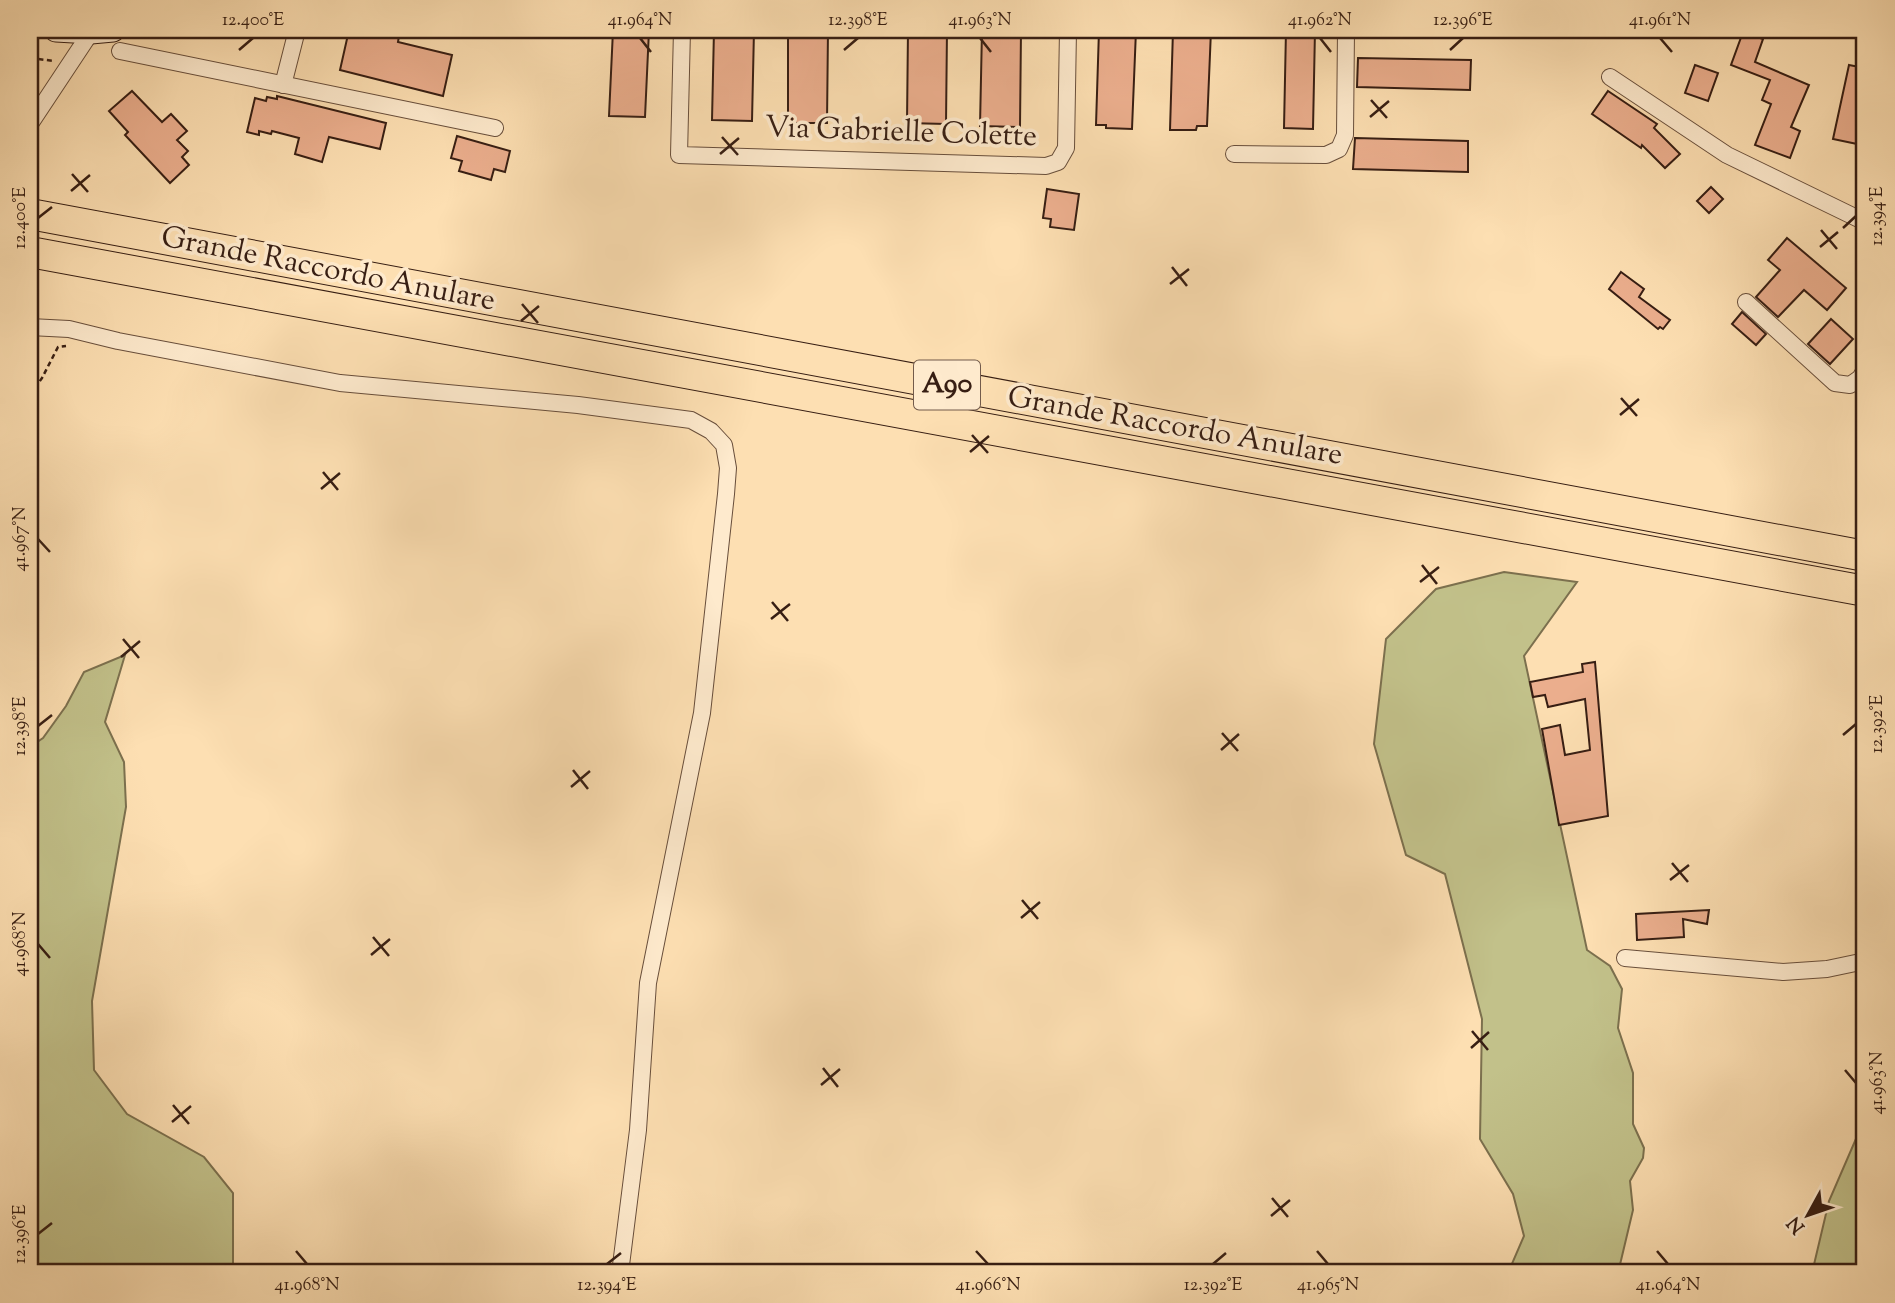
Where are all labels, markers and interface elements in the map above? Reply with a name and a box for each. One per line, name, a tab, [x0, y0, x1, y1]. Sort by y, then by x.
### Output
text: 12.400°E	[222, 8, 284, 34]
text: 41.964°N	[608, 8, 672, 34]
text: 12.398°E	[828, 8, 888, 34]
text: 41.963°N	[948, 8, 1012, 34]
text: 41.962°N	[1288, 8, 1352, 34]
text: 12.396°E	[1433, 8, 1493, 34]
text: 41.961°N	[1629, 8, 1691, 34]
street label: Via Gabrielle Colette	[764, 107, 1038, 159]
text: 12.394°E	[1865, 186, 1891, 246]
text: 12.400°E	[8, 187, 34, 249]
street label: Grande Raccordo Anulare	[157, 217, 499, 323]
road number: A90	[914, 360, 980, 410]
street label: Grande Raccordo Anulare	[1004, 376, 1346, 478]
text: 41.967°N	[8, 506, 34, 572]
text: 12.392°E	[1865, 695, 1891, 753]
text: 12.398°E	[8, 696, 34, 756]
text: 41.968°N	[8, 911, 34, 977]
text: 41.963°N	[1865, 1051, 1891, 1115]
north arrow	[1772, 1180, 1842, 1250]
text: 12.396°E	[8, 1204, 34, 1264]
text: N	[1782, 1210, 1812, 1239]
text: 41.968°N	[274, 1273, 340, 1299]
text: 12.394°E	[577, 1273, 637, 1299]
text: 41.966°N	[955, 1273, 1021, 1299]
text: 12.392°E	[1184, 1273, 1242, 1299]
text: 41.965°N	[1297, 1273, 1359, 1299]
text: 41.964°N	[1636, 1273, 1700, 1299]

